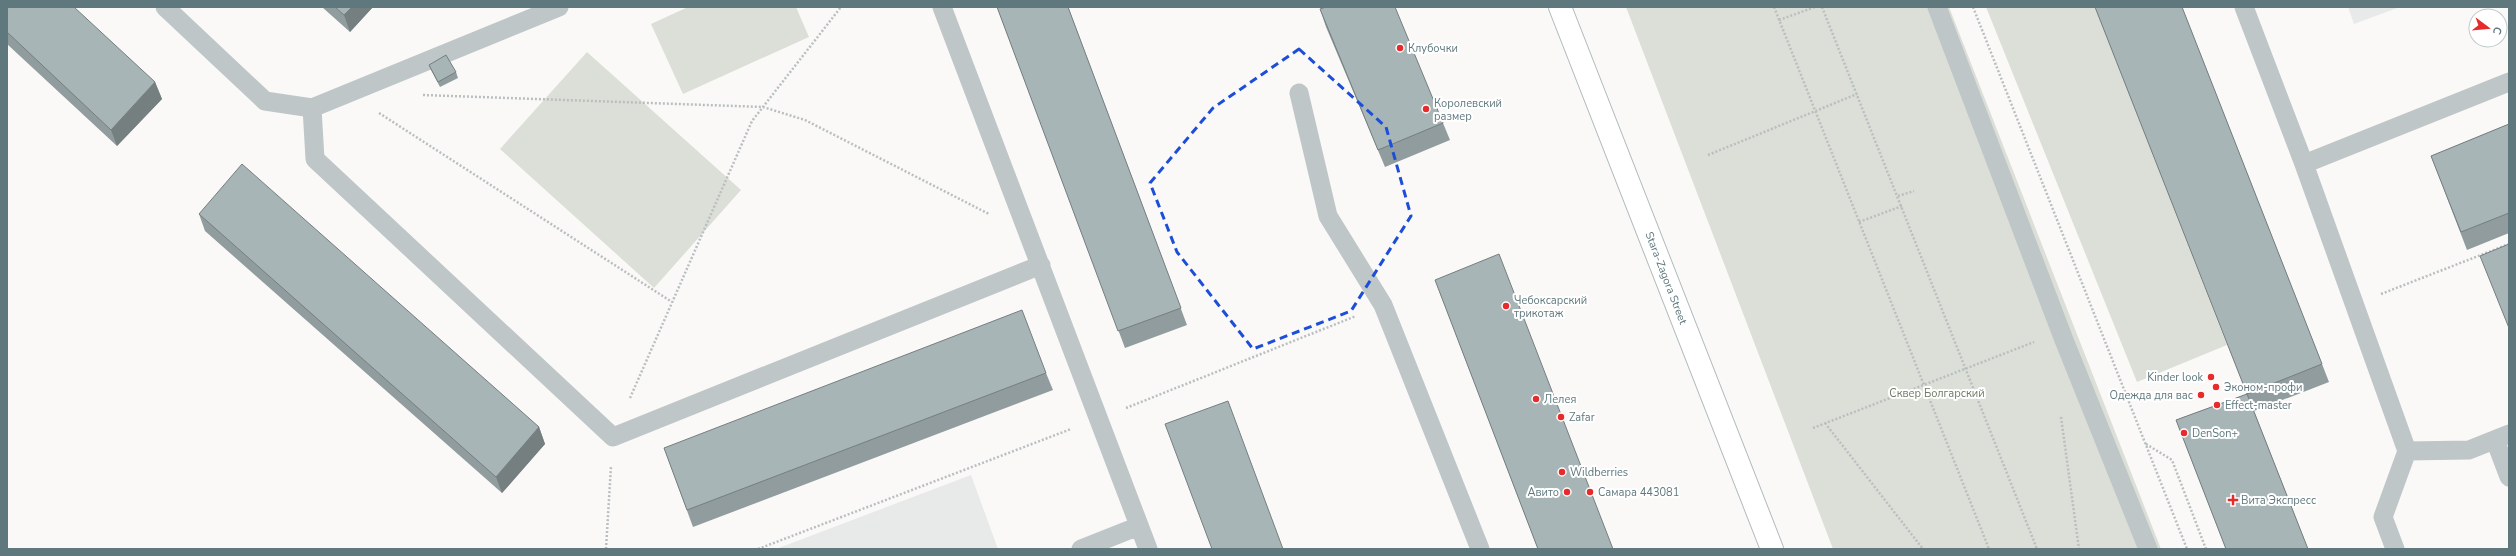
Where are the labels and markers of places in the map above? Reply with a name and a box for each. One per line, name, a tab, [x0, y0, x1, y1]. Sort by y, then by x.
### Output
place label: Клубочки	[1408, 41, 1458, 56]
marker: Клубочки	[1395, 43, 1405, 53]
place label: Королевский размер	[1434, 96, 1502, 124]
marker: Королевский размер	[1421, 104, 1431, 114]
place label: Чебоксарский трикотаж	[1514, 293, 1587, 321]
marker: Чебоксарский трикотаж	[1501, 301, 1511, 311]
place label: Kinder look	[2147, 370, 2203, 385]
marker: Kinder look	[2206, 372, 2216, 382]
place label: Эконом-профи	[2224, 380, 2302, 395]
marker: Эконом-профи	[2211, 382, 2221, 392]
place label: Одежда для вас	[2110, 388, 2193, 403]
marker: Одежда для вас	[2196, 390, 2206, 400]
place label: Лелея	[1544, 392, 1576, 407]
marker: Лелея	[1531, 394, 1541, 404]
place label: Effect-master	[2225, 398, 2292, 413]
marker: Effect-master	[2212, 400, 2222, 410]
place label: Zafar	[1569, 410, 1595, 425]
marker: Zafar	[1556, 412, 1566, 422]
place label: DenSon+	[2192, 426, 2238, 441]
marker: DenSon+	[2179, 428, 2189, 438]
place label: Wildberries	[1570, 465, 1628, 480]
marker: Wildberries	[1557, 467, 1567, 477]
place label: Авито	[1527, 485, 1559, 500]
place label: Самара 443081	[1598, 485, 1679, 500]
marker: Авито	[1562, 487, 1572, 497]
marker: Самара 443081	[1585, 487, 1595, 497]
place label: Вита Экспресс	[2241, 493, 2316, 508]
marker: Вита Экспресс	[2228, 495, 2238, 505]

